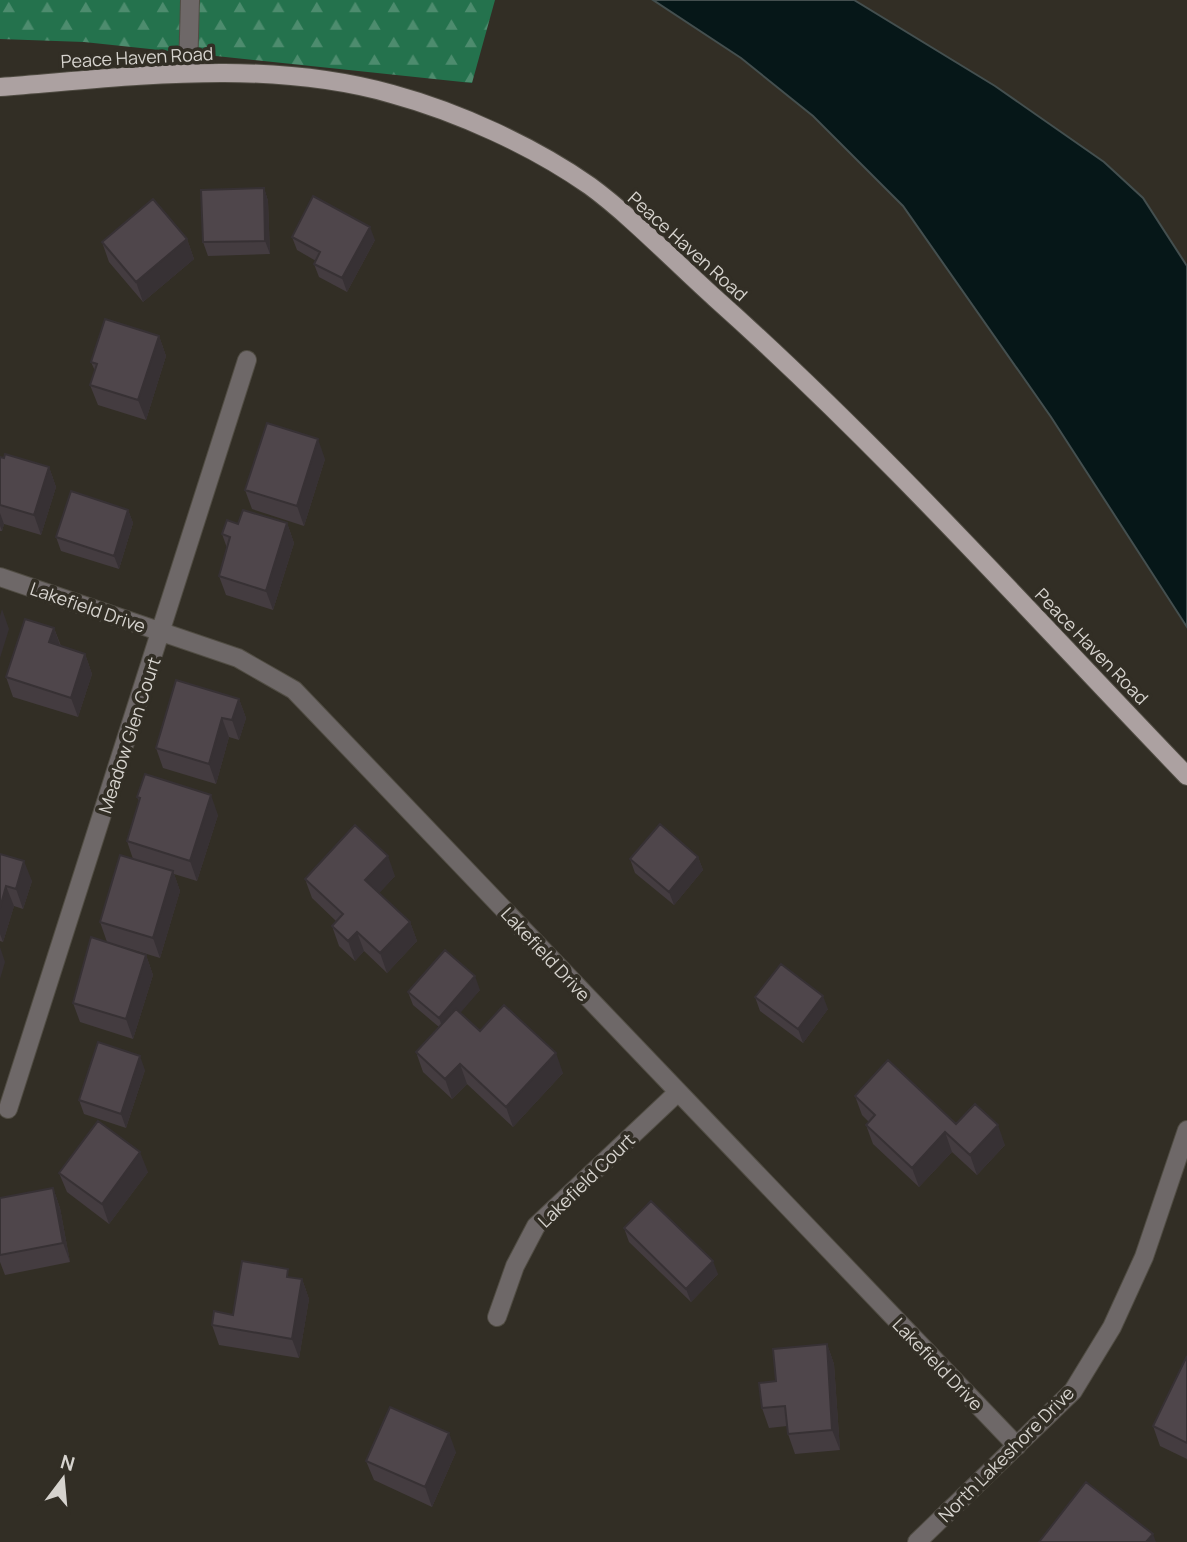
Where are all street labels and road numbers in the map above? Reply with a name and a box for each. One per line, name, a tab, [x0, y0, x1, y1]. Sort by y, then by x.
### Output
street label: Peace Haven Road	[60, 41, 214, 73]
street label: Peace Haven Road	[623, 186, 753, 306]
street label: Lakefield Drive	[27, 576, 149, 638]
street label: Peace Haven Road	[1030, 583, 1154, 709]
street label: Meadow Glen Court	[92, 654, 166, 816]
street label: Lakefield Drive	[496, 902, 596, 1006]
street label: Lakefield Court	[532, 1128, 640, 1232]
street label: Lakefield Drive	[888, 1312, 988, 1416]
street label: North Lakeshore Drive	[933, 1381, 1079, 1527]

